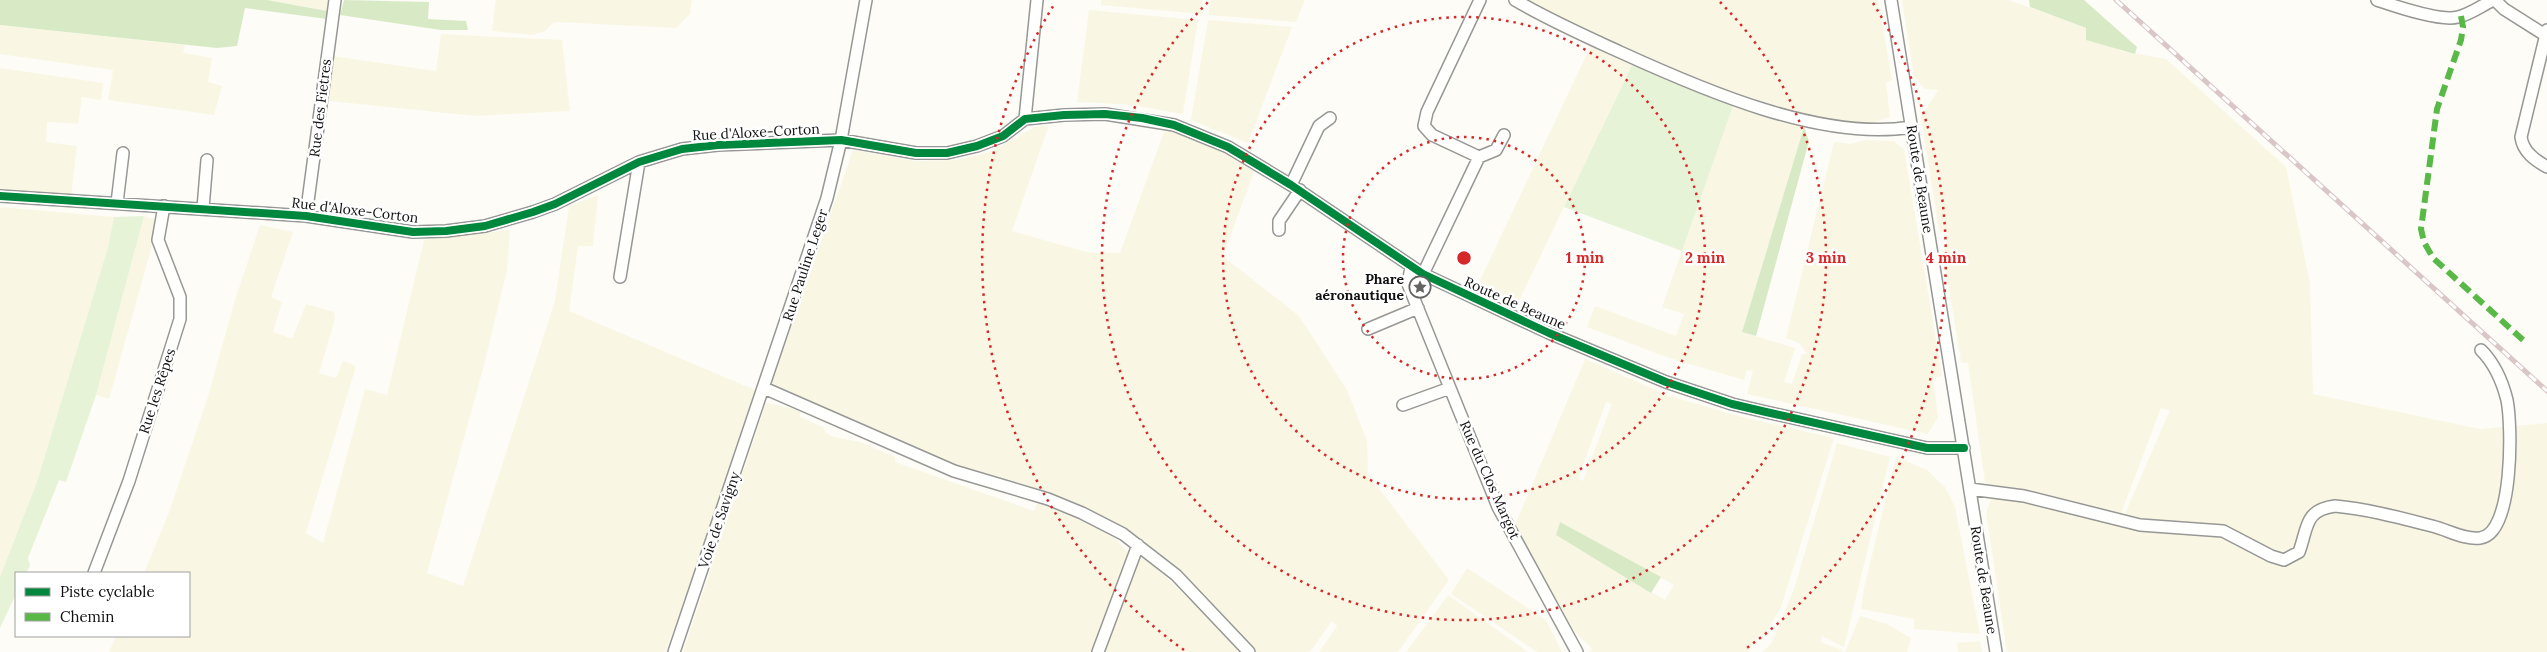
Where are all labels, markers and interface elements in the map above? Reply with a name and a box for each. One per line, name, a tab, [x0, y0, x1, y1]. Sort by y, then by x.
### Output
street label: Rue des Fietres	[305, 58, 335, 158]
street label: Rue d'Aloxe-Corton	[692, 120, 821, 144]
street label: Route de Beaune	[1903, 124, 1938, 235]
street label: Rue d'Aloxe-Corton	[291, 193, 420, 227]
street label: Rue Pauline Leger	[778, 207, 832, 323]
text: 1 min	[1566, 248, 1605, 267]
text: 2 min	[1685, 248, 1726, 267]
text: 3 min	[1806, 248, 1847, 267]
text: 4 min	[1926, 248, 1967, 267]
centre of rings	[1455, 249, 1473, 267]
place label: Phare aéronautique	[1315, 270, 1404, 304]
street label: Route de Beaune	[1461, 273, 1569, 334]
place icon: Phare aéronautique	[1408, 275, 1432, 299]
street label: Rue les Rêpes	[135, 346, 179, 436]
street label: Rue du Clos Margot	[1456, 418, 1525, 543]
street label: Voie de Savigny	[694, 469, 744, 572]
street label: Route de Beaune	[1967, 525, 2002, 636]
legend	[15, 572, 190, 637]
text: Piste cyclable	[60, 582, 155, 601]
text: Chemin	[60, 607, 114, 626]

